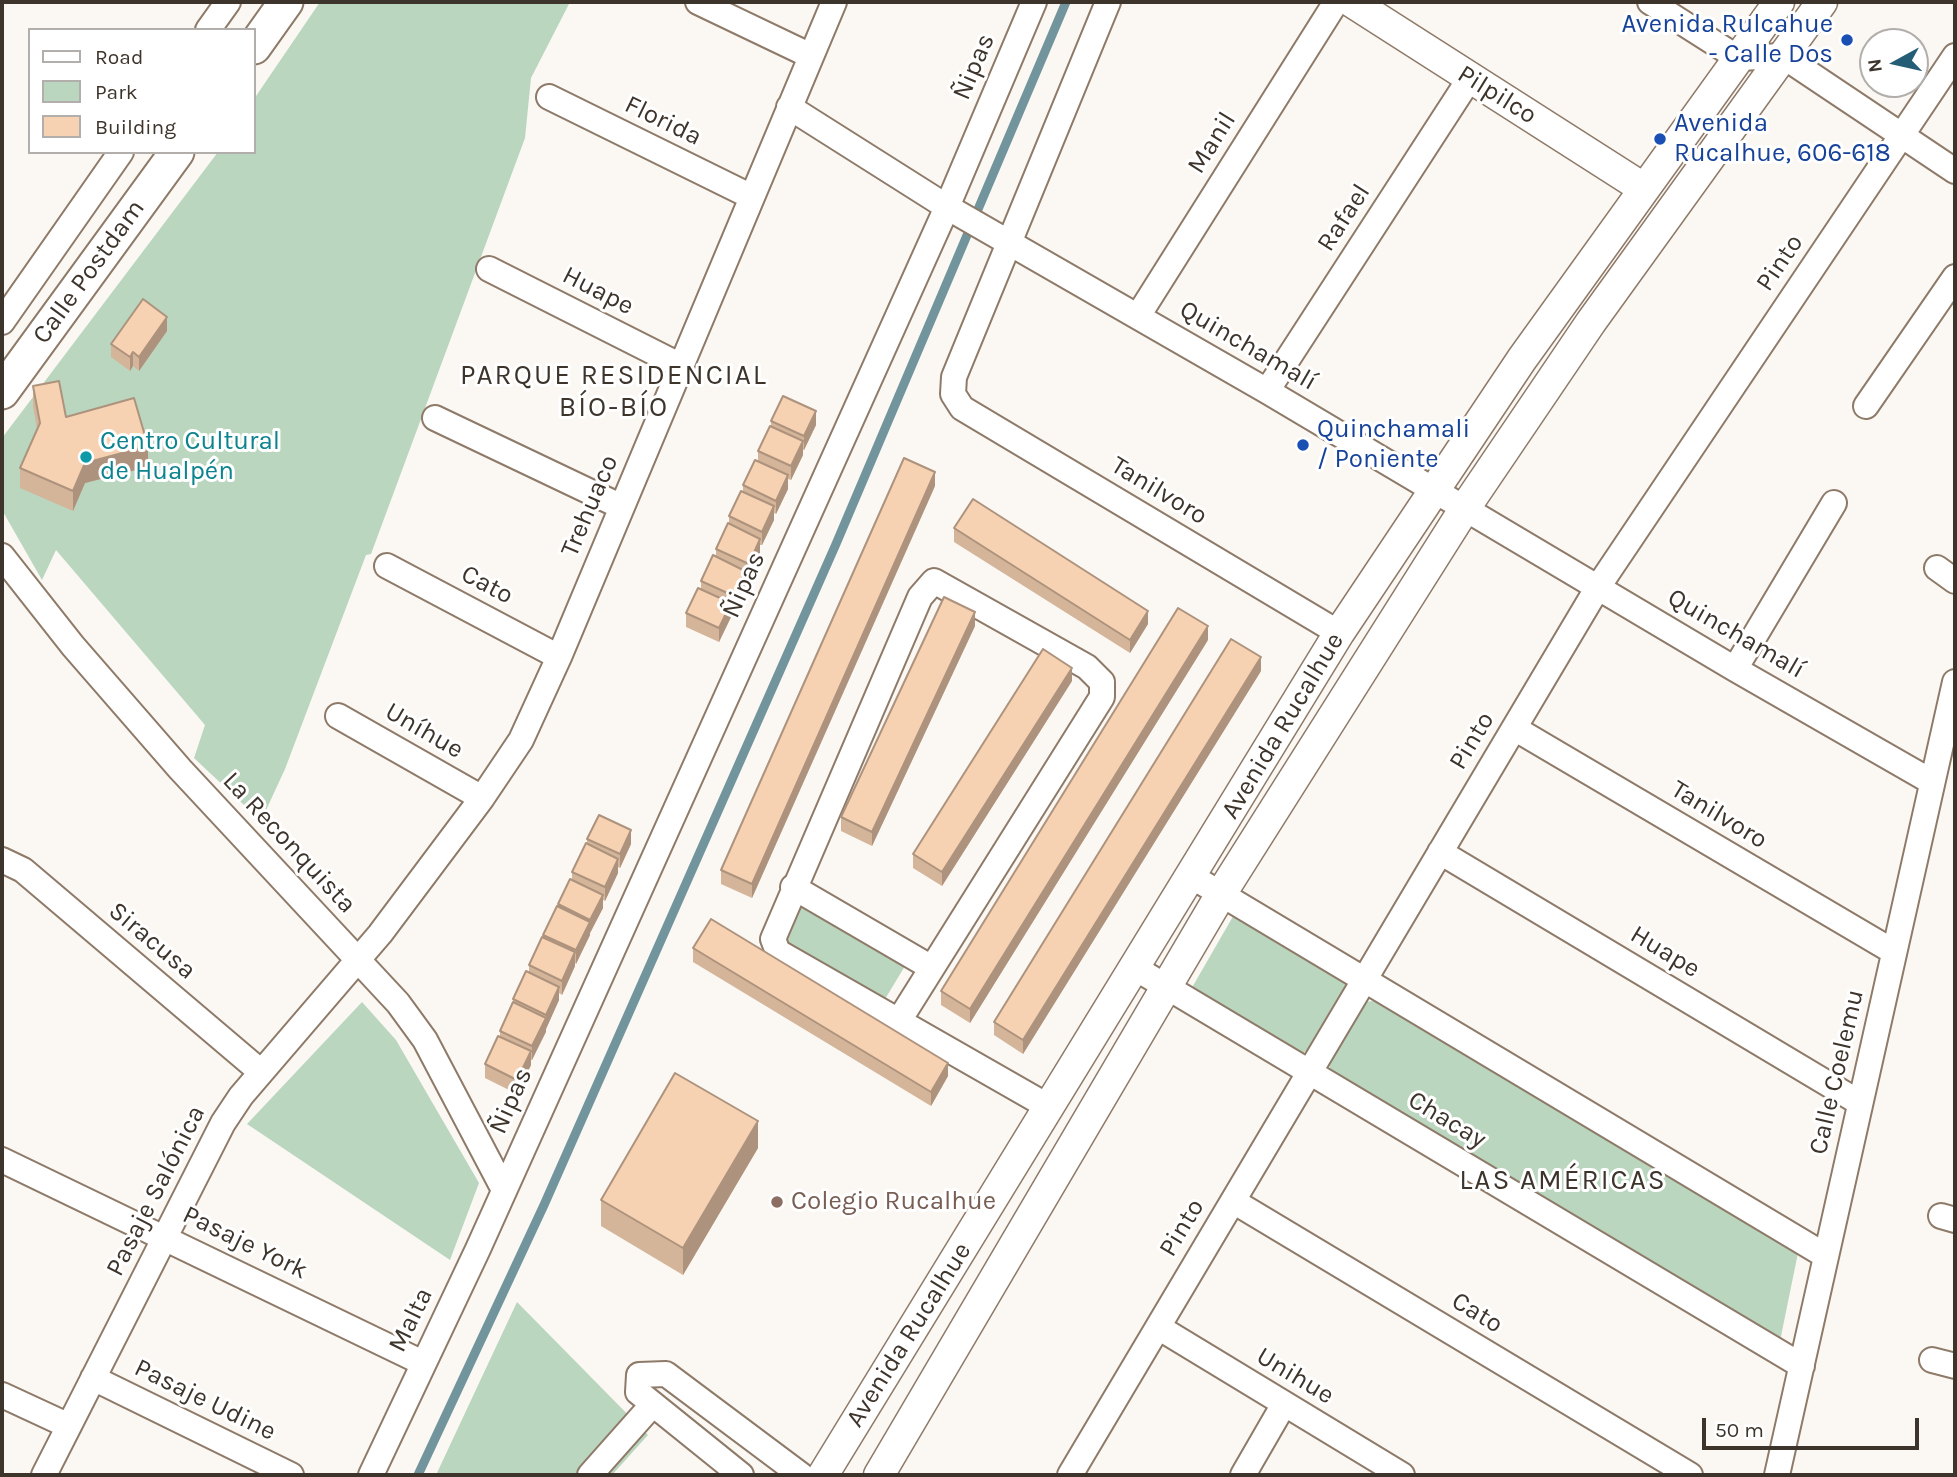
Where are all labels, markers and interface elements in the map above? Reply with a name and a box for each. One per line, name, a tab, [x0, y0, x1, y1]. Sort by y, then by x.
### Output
place label: Avenida Rulcahue - Calle Dos	[1621, 9, 1833, 70]
legend	[28, 28, 256, 154]
north arrow	[1859, 28, 1929, 98]
street label: Ñipas	[946, 29, 1002, 105]
marker: Avenida Rulcahue - Calle Dos	[1839, 32, 1855, 48]
text: Road	[95, 45, 143, 69]
text: N	[1863, 57, 1887, 74]
street label: Pilpilco	[1452, 59, 1542, 131]
text: Park	[95, 80, 138, 104]
street label: Florida	[619, 89, 707, 153]
street label: Manil	[1181, 106, 1243, 180]
place label: Avenida Rucalhue, 606-618	[1674, 108, 1891, 170]
text: Building	[95, 115, 176, 139]
marker: Avenida Rucalhue, 606-618	[1652, 131, 1668, 147]
street label: Rafael	[1311, 178, 1377, 258]
street label: Calle Postdam	[26, 194, 152, 350]
street label: Pinto	[1750, 229, 1810, 297]
street label: Huape	[557, 260, 639, 322]
street label: Quinchamalí	[1174, 294, 1322, 398]
district label: PARQUE RESIDENCIAL BÍO-BÍO	[462, 359, 766, 425]
place label: Quinchamali / Poniente	[1317, 414, 1470, 476]
place label: Centro Cultural de Hualpén	[100, 426, 280, 488]
marker: Quinchamali / Poniente	[1295, 437, 1311, 453]
marker: Centro Cultural de Hualpén	[78, 449, 94, 465]
street label: Tanilvoro	[1105, 450, 1213, 532]
street label: Trehuaco	[555, 451, 625, 561]
street label: Ñipas	[716, 547, 772, 623]
street label: Cato	[456, 558, 518, 612]
street label: Quinchamalí	[1662, 582, 1810, 686]
street label: Avenida Rucalhue	[1215, 627, 1351, 825]
street label: Uníhue	[379, 696, 469, 766]
street label: Pinto	[1443, 706, 1501, 776]
street label: La Reconquista	[216, 766, 362, 920]
street label: Tanilvoro	[1665, 774, 1773, 856]
street label: Siracusa	[102, 896, 202, 986]
street label: Huape	[1624, 919, 1706, 985]
street label: Calle Coelemu	[1803, 986, 1871, 1158]
street label: Ñipas	[483, 1063, 539, 1139]
street label: Chacay	[1402, 1085, 1492, 1155]
street label: Pasaje Salónica	[100, 1101, 212, 1281]
district label: LAS AMÉRICAS	[1461, 1164, 1665, 1198]
place label: Colegio Rucalhue	[791, 1186, 996, 1218]
street label: Pinto	[1153, 1193, 1211, 1263]
marker: Colegio Rucalhue	[769, 1194, 785, 1210]
street label: Pasaje York	[177, 1199, 313, 1287]
street label: Avenida Rucalhue	[840, 1237, 978, 1433]
street label: Malta	[382, 1283, 440, 1357]
street label: Cato	[1446, 1286, 1508, 1340]
street label: Unihue	[1250, 1341, 1340, 1411]
street label: Pasaje Udine	[129, 1352, 281, 1448]
scale bar	[1705, 1404, 1922, 1448]
text: 50 m	[1715, 1418, 1764, 1442]

